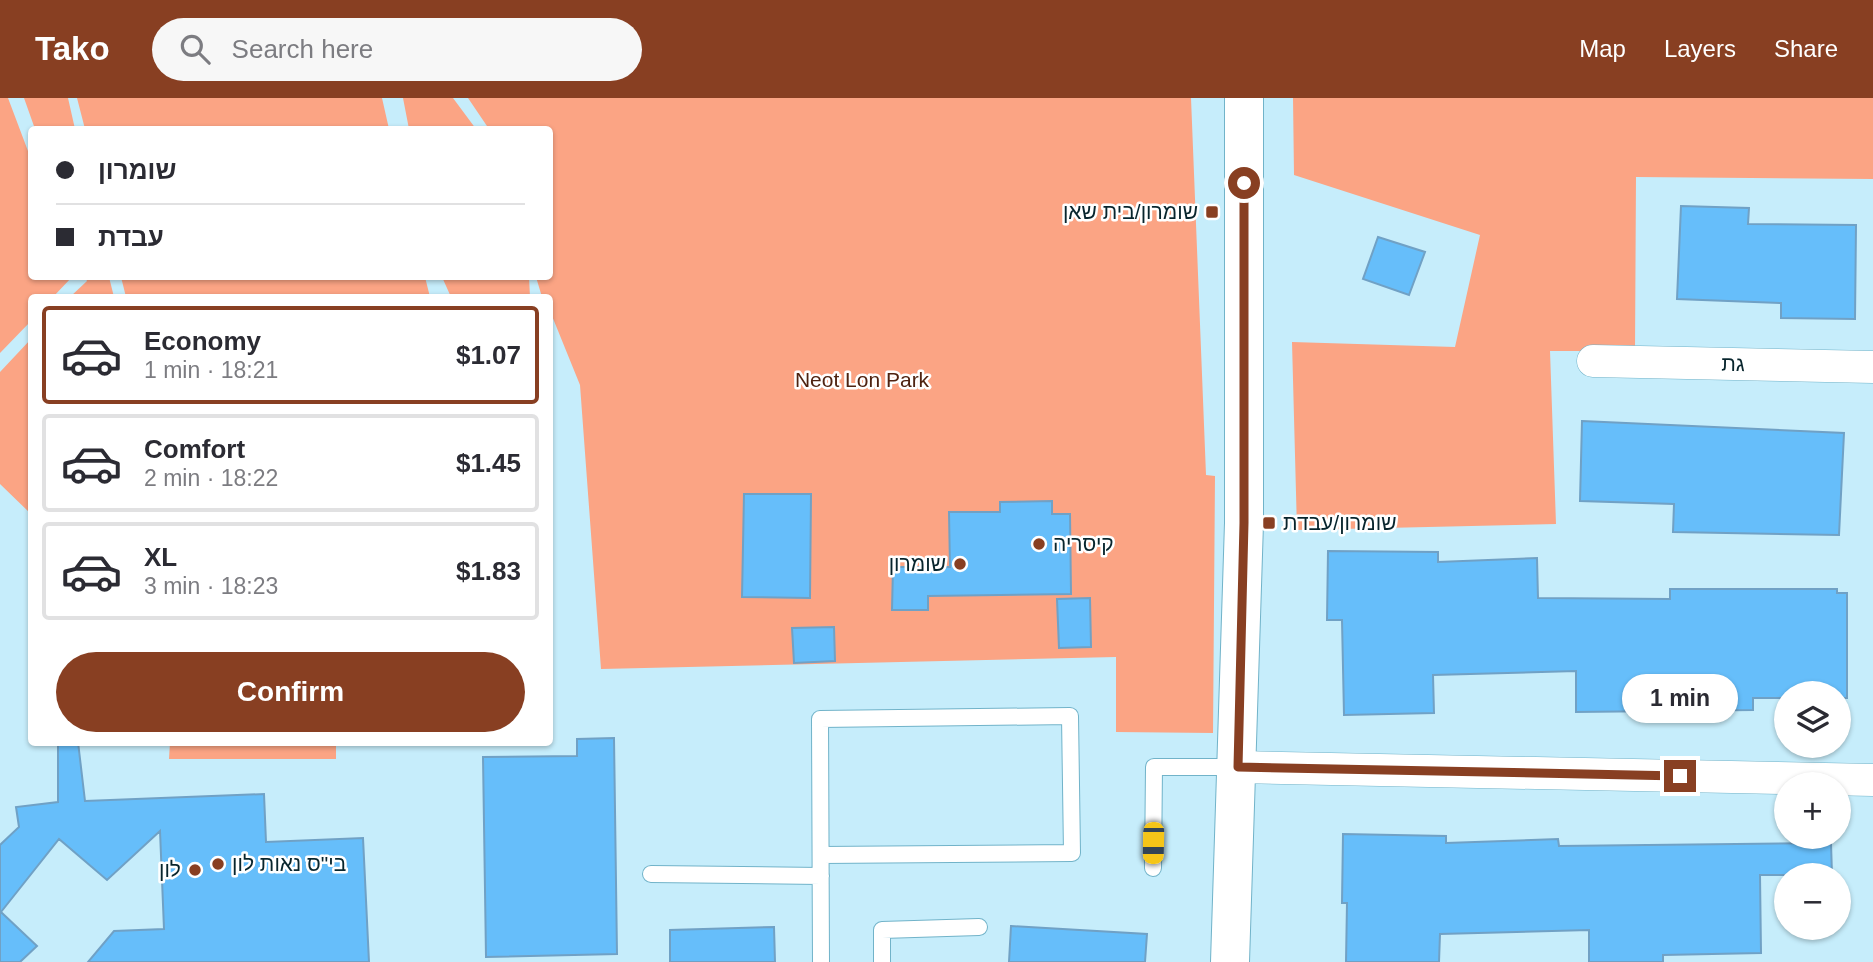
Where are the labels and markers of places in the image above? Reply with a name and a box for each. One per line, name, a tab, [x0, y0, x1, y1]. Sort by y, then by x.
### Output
place label: שומרון/בית שאן	[1063, 200, 1198, 223]
marker: שומרון/בית שאן	[1204, 204, 1220, 220]
place label: שומרון/עבדת	[1283, 511, 1396, 534]
marker: שומרון/עבדת	[1261, 515, 1277, 531]
place label: קיסריה	[1053, 532, 1114, 555]
marker: קיסריה	[1031, 536, 1047, 552]
place label: שומרון	[889, 552, 946, 575]
marker: שומרון	[952, 556, 968, 572]
place label: בי"ס נאות לון	[232, 852, 346, 875]
marker: בי"ס נאות לון	[210, 856, 226, 872]
place label: לון	[159, 858, 181, 881]
marker: לון	[187, 862, 203, 878]

